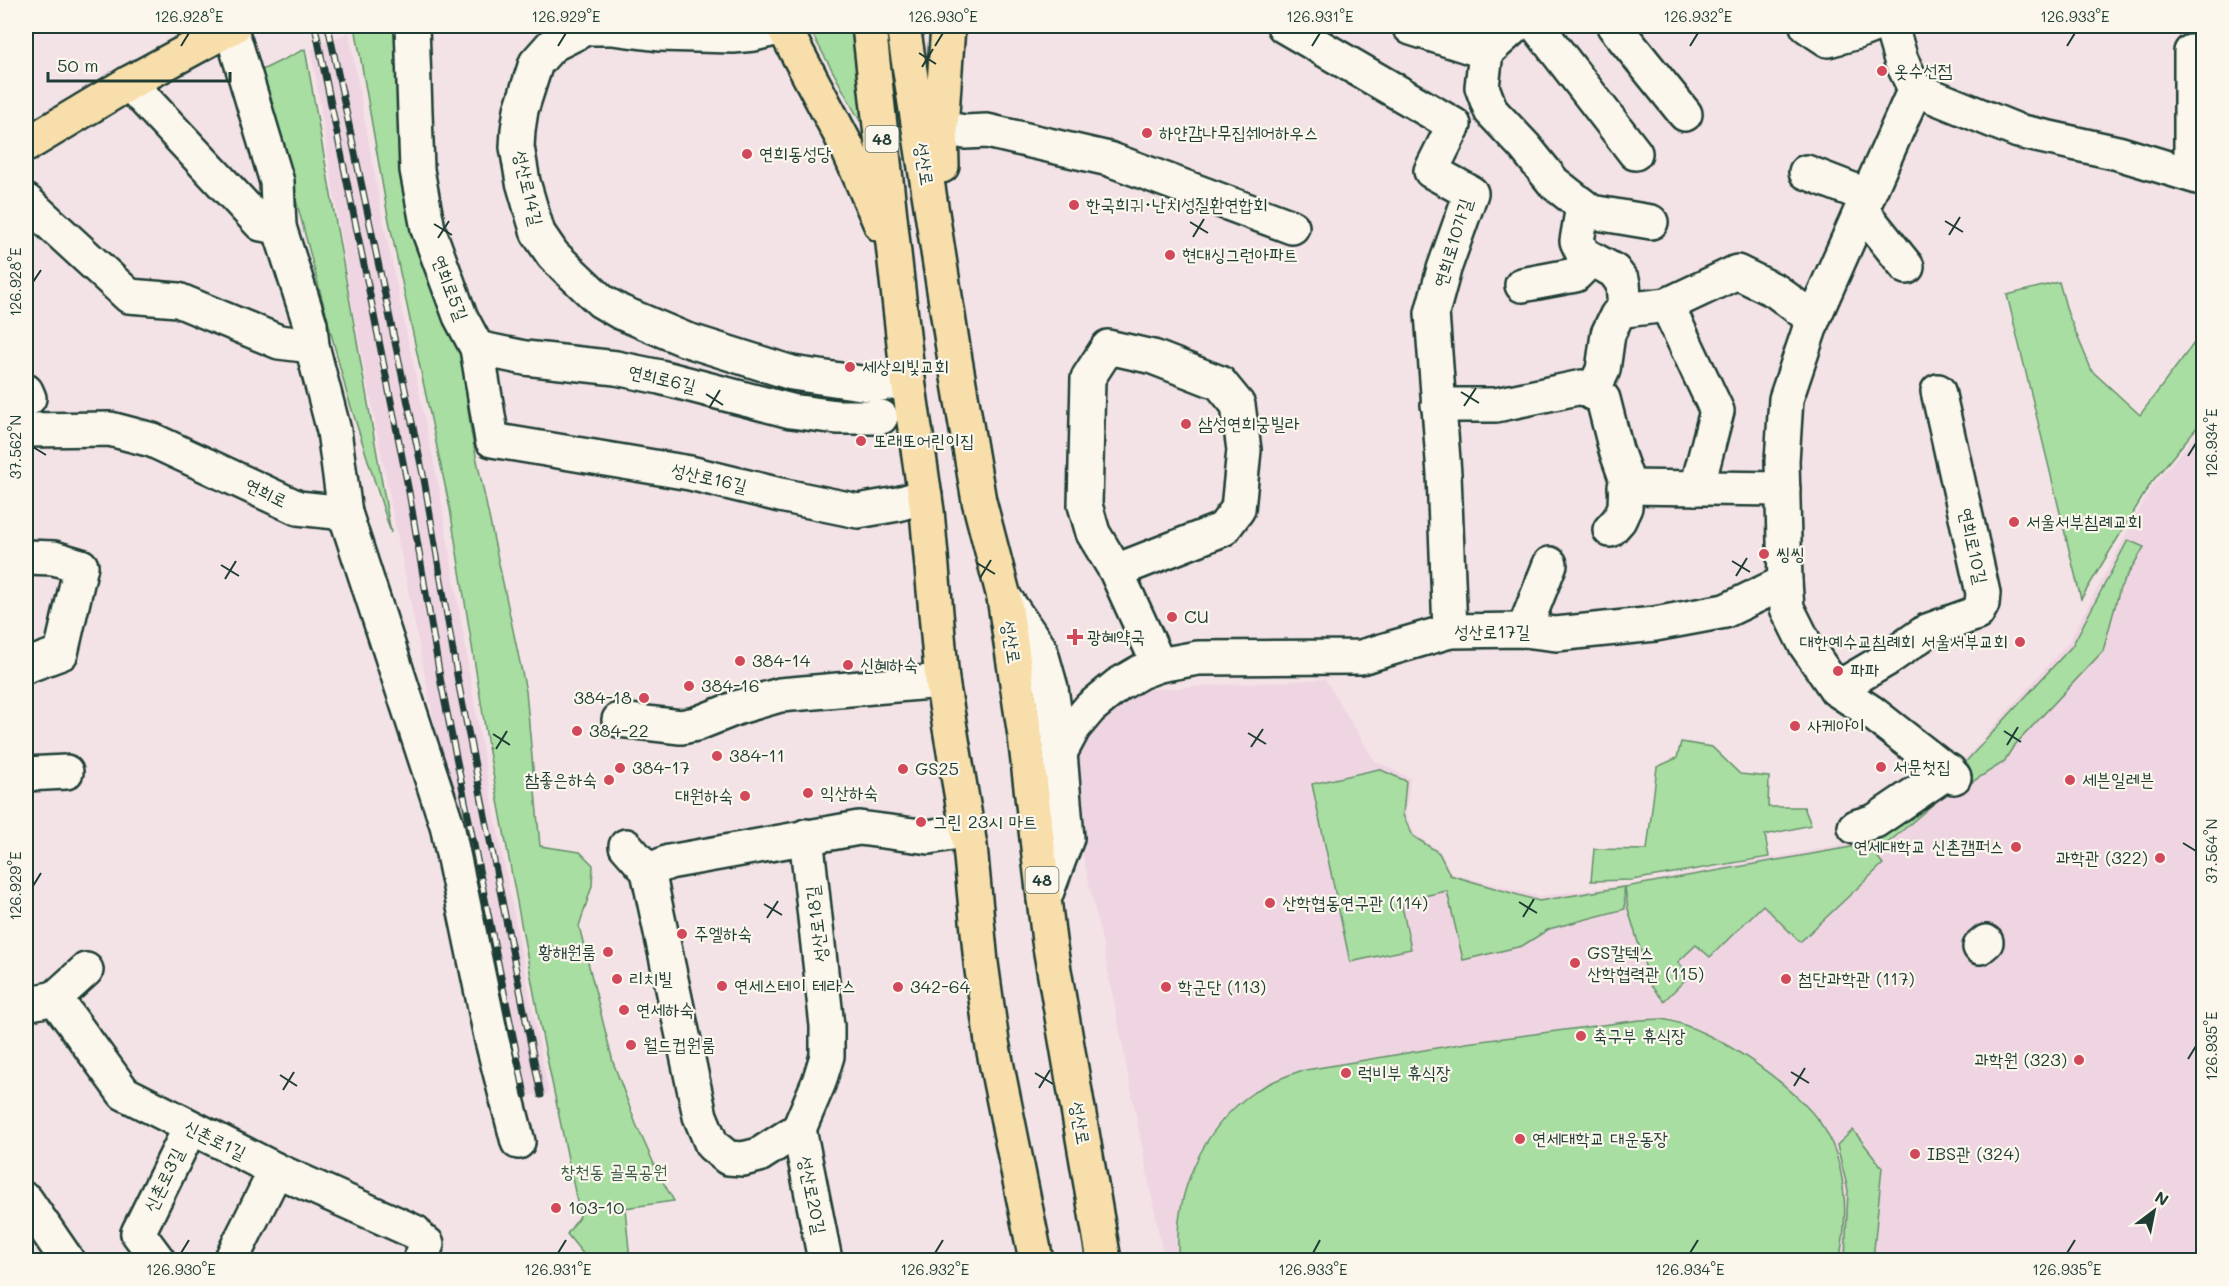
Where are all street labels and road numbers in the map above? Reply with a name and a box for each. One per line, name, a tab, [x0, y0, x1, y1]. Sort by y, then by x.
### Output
road number: 48	[866, 126, 898, 152]
street label: 성산로	[910, 141, 940, 187]
street label: 성산로14길	[509, 148, 549, 228]
street label: 연희로10가길	[1427, 195, 1477, 290]
street label: 연희로5길	[427, 251, 475, 324]
street label: 연희로6길	[626, 359, 699, 398]
street label: 성산로16길	[669, 457, 750, 497]
street label: 연희로	[242, 472, 291, 512]
street label: 연희로10길	[1954, 506, 1994, 586]
street label: 성산로	[997, 619, 1027, 665]
street label: 성산로17길	[1454, 619, 1531, 643]
road number: 48	[1026, 867, 1058, 893]
street label: 성산로18길	[799, 884, 833, 964]
street label: 성산로	[1065, 1099, 1097, 1146]
street label: 신촌로1길	[181, 1114, 251, 1165]
street label: 신촌로3길	[137, 1143, 189, 1216]
street label: 성산로20길	[794, 1154, 832, 1236]

